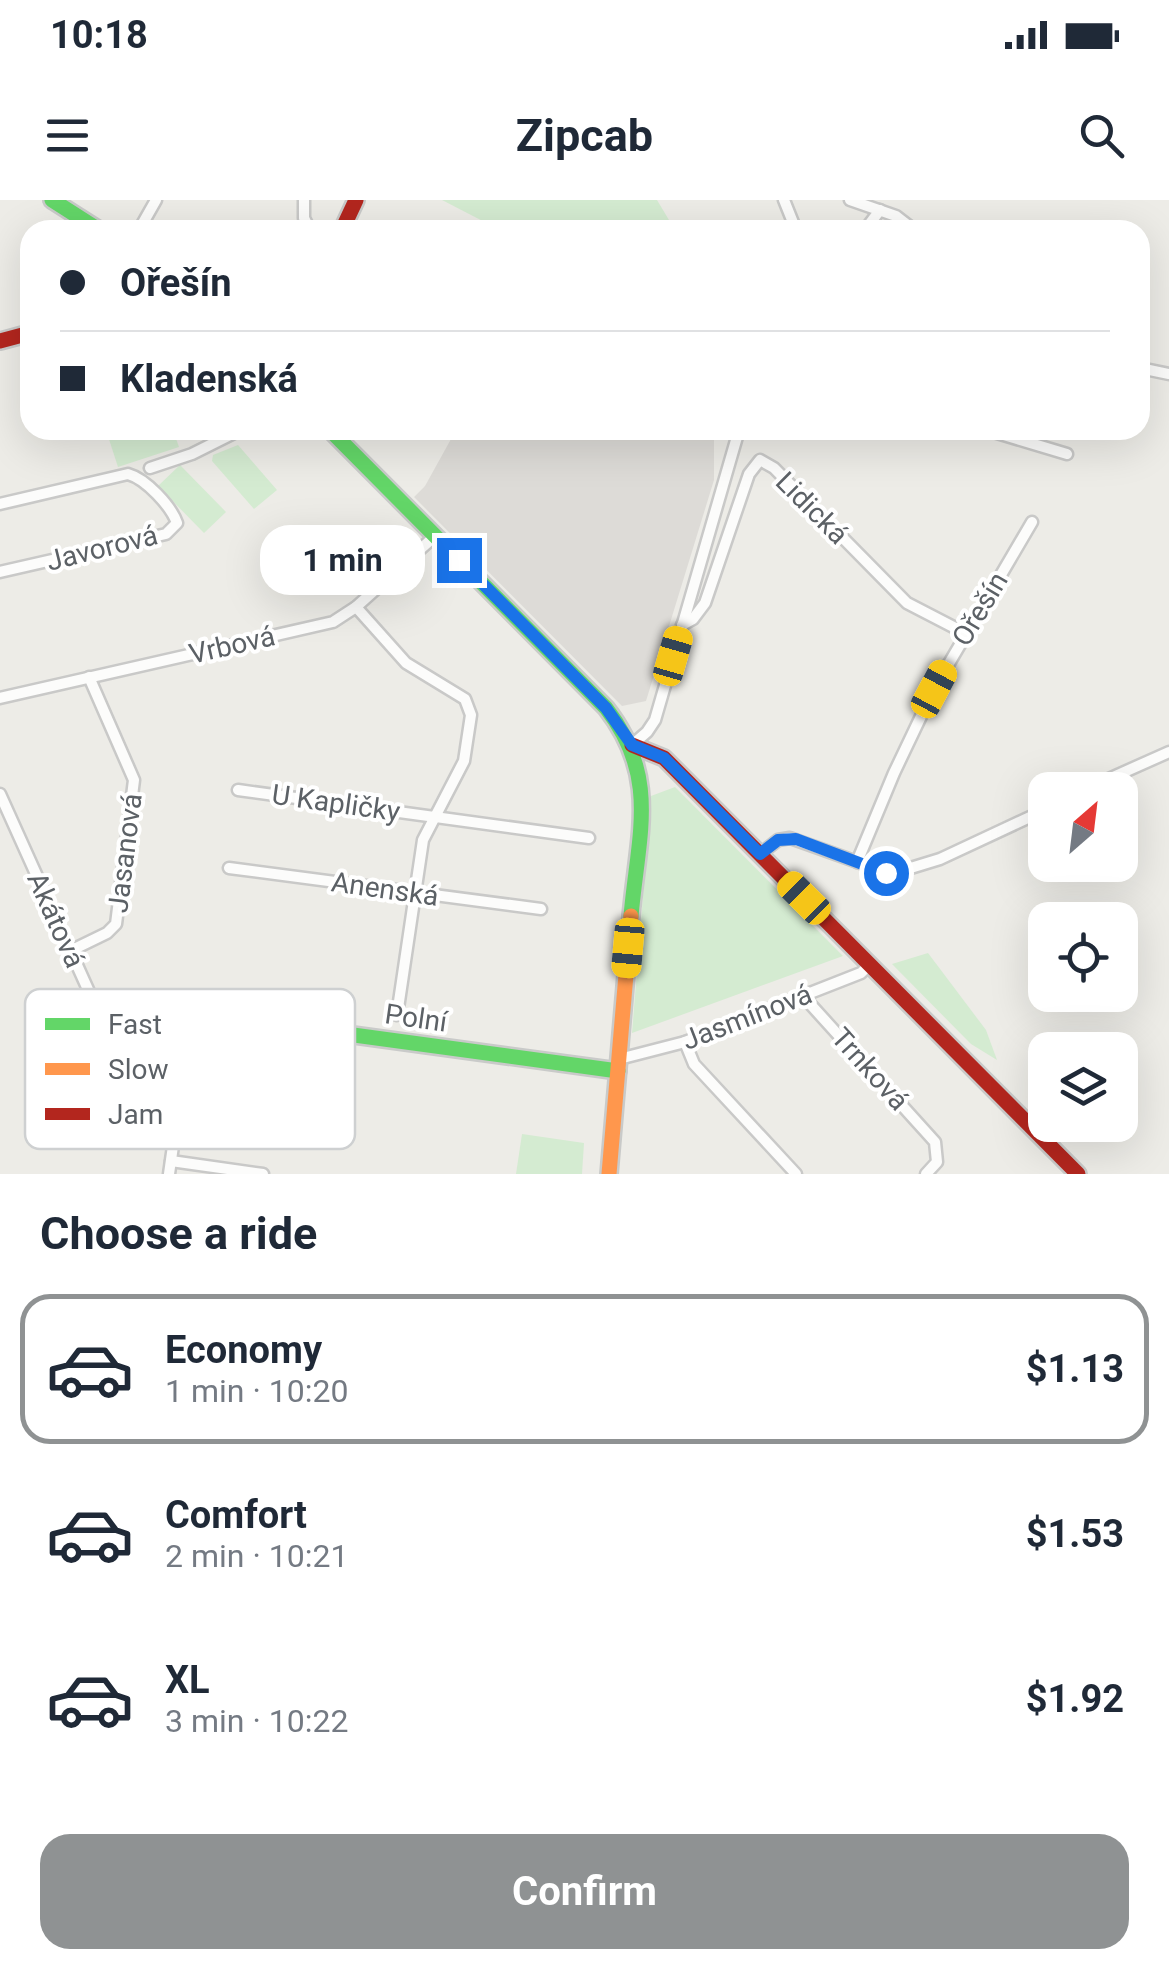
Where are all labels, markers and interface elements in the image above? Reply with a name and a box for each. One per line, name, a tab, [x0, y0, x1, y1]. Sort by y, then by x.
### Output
text: 10:18	[50, 13, 148, 57]
icon: menu	[40, 108, 95, 163]
icon: search	[1074, 108, 1129, 163]
text: Zipcab	[516, 109, 653, 162]
text: Ořešín	[120, 261, 231, 305]
text: Kladenská	[120, 357, 298, 401]
street label: Lidická	[769, 465, 855, 551]
street label: Javorová	[43, 518, 161, 578]
callout: 1 min	[259, 525, 424, 595]
route end	[437, 538, 482, 583]
text: 1 min	[302, 541, 383, 579]
street label: Ořešín	[945, 566, 1015, 652]
street label: Vrbová	[186, 619, 278, 671]
car	[650, 623, 696, 689]
car	[907, 655, 961, 723]
north arrow	[1028, 772, 1138, 882]
map controls	[1028, 772, 1138, 1142]
street label: U Kapličky	[270, 778, 402, 828]
street label: Jasanová	[101, 791, 149, 915]
route start	[864, 851, 909, 896]
street label: Anenská	[329, 865, 441, 913]
car	[772, 866, 836, 930]
street label: Akátová	[20, 867, 92, 973]
button: locate	[1028, 902, 1138, 1012]
car	[610, 917, 646, 979]
street label: Jasmínová	[677, 977, 817, 1057]
legend	[25, 989, 355, 1149]
street label: Polní	[383, 997, 450, 1039]
text: Fast	[108, 1008, 162, 1041]
street label: Trnková	[825, 1021, 915, 1117]
button: layers	[1028, 1032, 1138, 1142]
text: Slow	[108, 1053, 168, 1086]
text: Jam	[108, 1098, 163, 1131]
text: Choose a ride	[40, 1207, 317, 1260]
icon: car	[45, 1324, 135, 1414]
text: Economy	[165, 1328, 322, 1372]
text: $1.13	[1026, 1347, 1124, 1391]
text: 1 min · 10:20	[165, 1372, 348, 1410]
icon: car	[45, 1489, 135, 1579]
text: Comfort	[165, 1493, 307, 1537]
text: $1.53	[1026, 1512, 1124, 1556]
text: 2 min · 10:21	[165, 1537, 348, 1575]
icon: car	[45, 1654, 135, 1744]
text: XL	[165, 1658, 210, 1702]
text: $1.92	[1026, 1677, 1124, 1721]
text: 3 min · 10:22	[165, 1702, 348, 1740]
button: Confirm	[40, 1834, 1129, 1949]

